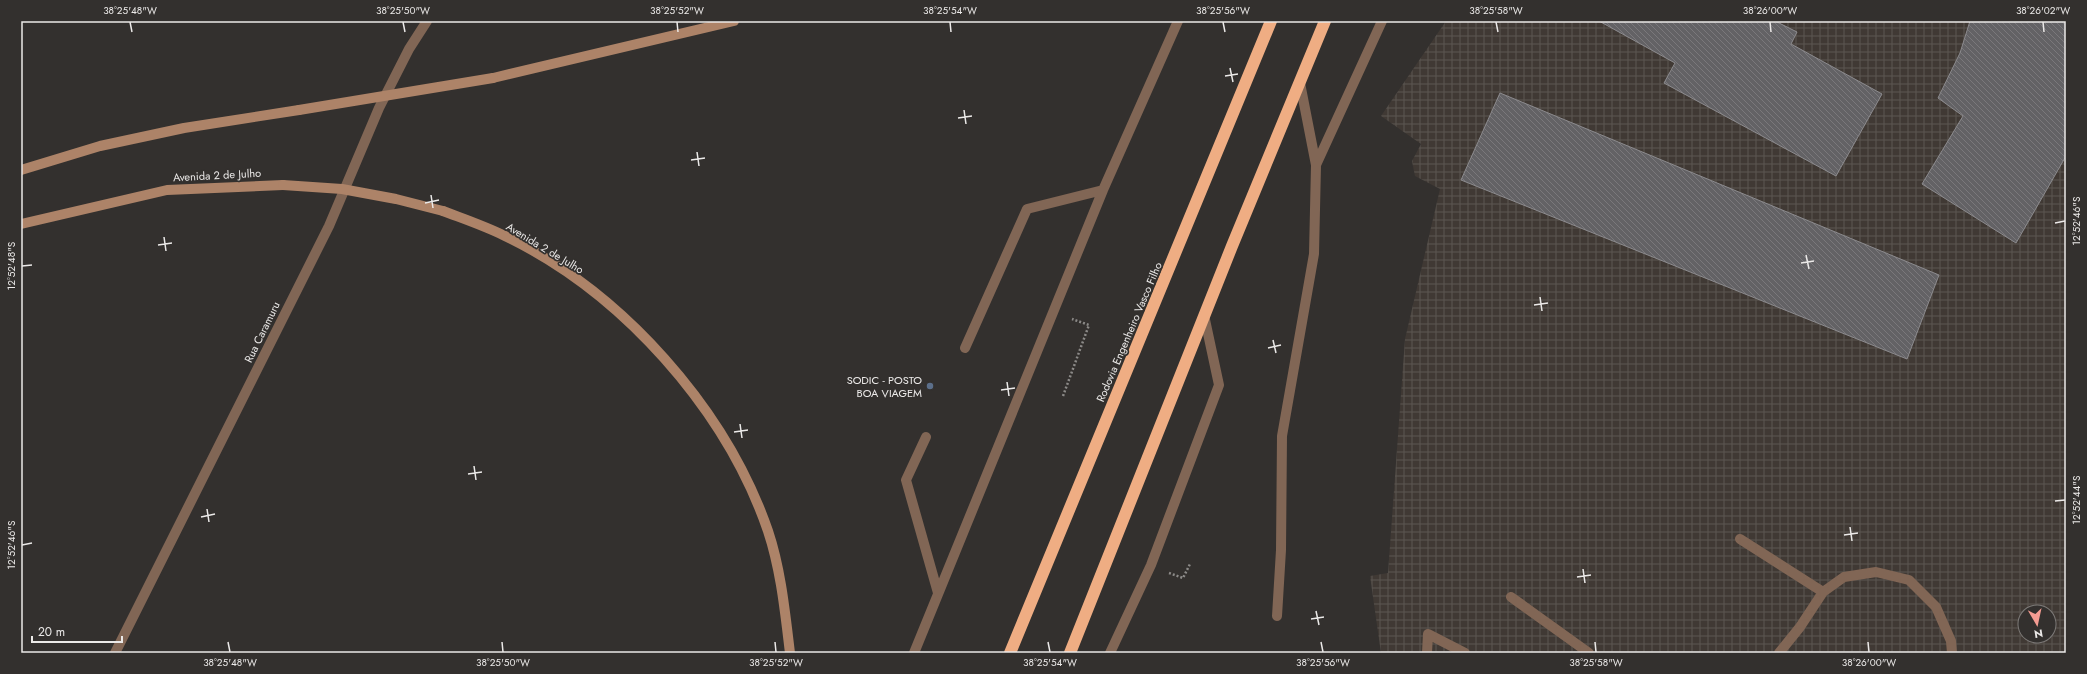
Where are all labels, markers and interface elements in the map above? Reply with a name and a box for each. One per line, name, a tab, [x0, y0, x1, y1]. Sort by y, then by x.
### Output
text: 38°25'48"W	[103, 3, 157, 18]
text: 38°25'50"W	[376, 3, 430, 18]
text: 38°25'52"W	[650, 3, 704, 18]
text: 38°25'54"W	[923, 3, 977, 18]
text: 38°25'56"W	[1196, 3, 1250, 18]
text: 38°25'58"W	[1469, 3, 1523, 18]
text: 38°26'00"W	[1743, 3, 1797, 18]
text: 38°26'02"W	[2016, 3, 2070, 18]
street label: Avenida 2 de Julho	[173, 165, 261, 185]
text: 12°52'46"S	[2069, 196, 2084, 245]
street label: Avenida 2 de Julho	[503, 218, 587, 278]
text: 12°52'48"S	[4, 241, 19, 290]
street label: Rodovia Engenheiro Vasco Filho	[1092, 260, 1166, 404]
street label: Rua Caramuru	[240, 299, 284, 365]
place label: SODIC - POSTO BOA VIAGEM	[847, 372, 922, 401]
marker: SODIC - POSTO BOA VIAGEM	[925, 381, 935, 391]
text: 12°52'44"S	[2069, 475, 2084, 524]
text: 12°52'46"S	[4, 520, 19, 569]
north arrow	[2017, 604, 2057, 644]
scale bar	[32, 618, 122, 644]
text: 20 m	[38, 623, 65, 641]
text: N	[2033, 625, 2044, 642]
text: 38°25'48"W	[203, 655, 257, 670]
text: 38°25'50"W	[476, 655, 530, 670]
text: 38°25'52"W	[749, 655, 803, 670]
text: 38°25'54"W	[1023, 655, 1077, 670]
text: 38°25'56"W	[1296, 655, 1350, 670]
text: 38°25'58"W	[1569, 655, 1623, 670]
text: 38°26'00"W	[1842, 655, 1896, 670]

